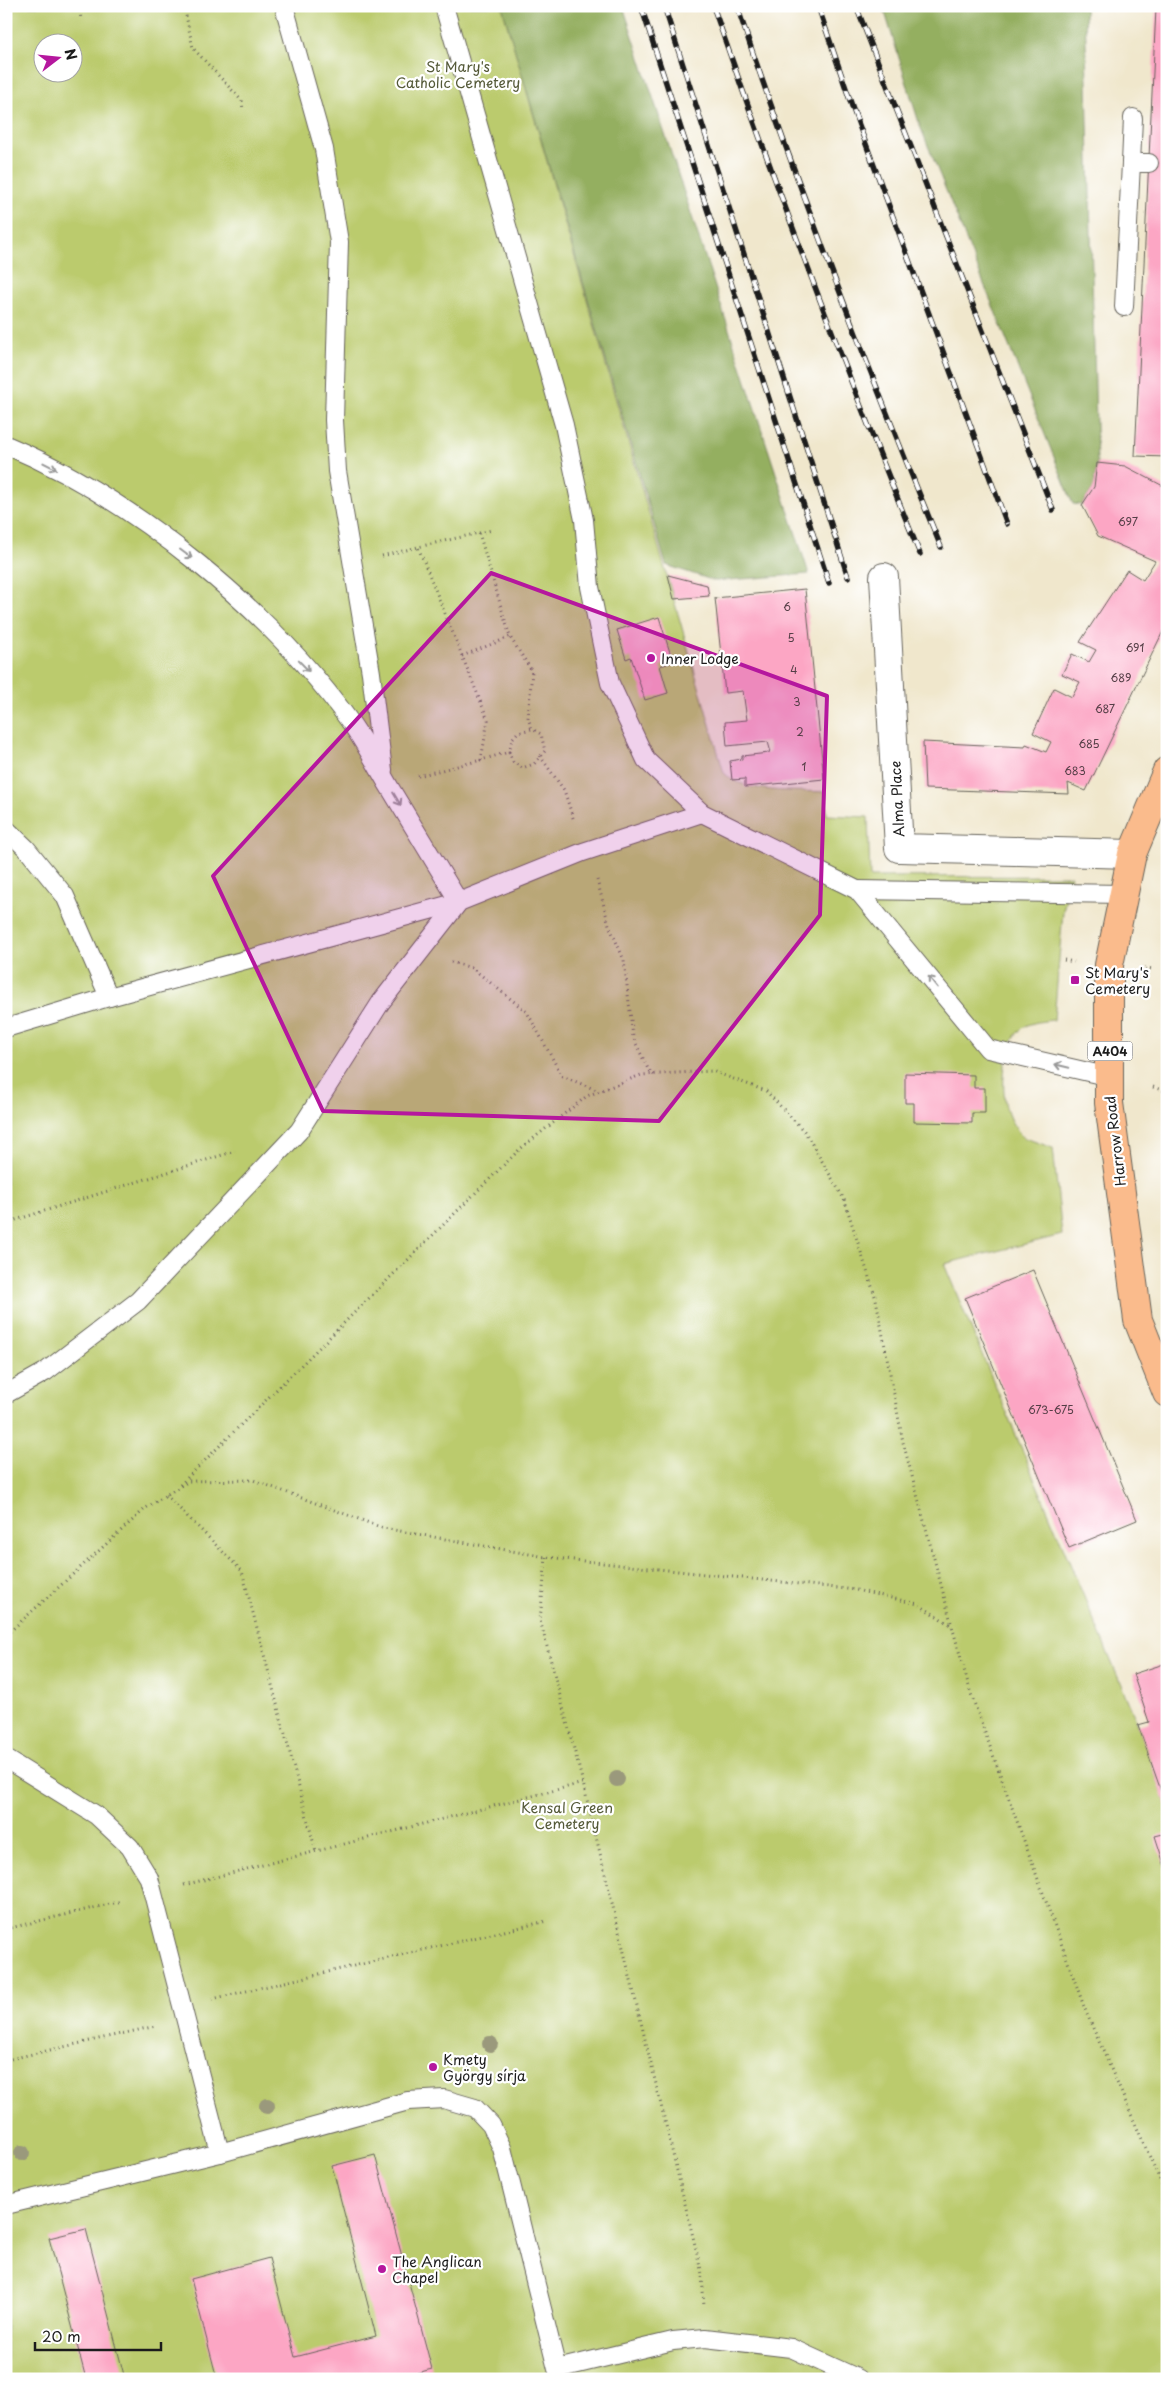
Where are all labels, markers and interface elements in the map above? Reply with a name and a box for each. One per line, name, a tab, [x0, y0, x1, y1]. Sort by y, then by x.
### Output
north arrow	[32, 32, 82, 82]
text: N	[59, 46, 83, 63]
park label: St Mary's Catholic Cemetery	[396, 56, 520, 93]
one-way arrow	[42, 462, 57, 471]
house number: 697	[1118, 513, 1138, 530]
one-way arrow	[179, 549, 192, 560]
house number: 6	[783, 598, 791, 615]
house number: 5	[787, 629, 795, 646]
house number: 691	[1126, 639, 1144, 656]
place label: Inner Lodge	[661, 648, 739, 669]
marker: Inner Lodge	[645, 652, 657, 664]
one-way arrow	[298, 659, 310, 672]
house number: 4	[790, 661, 798, 678]
house number: 689	[1111, 669, 1131, 686]
house number: 3	[793, 693, 801, 710]
house number: 687	[1095, 700, 1115, 717]
house number: 2	[796, 723, 804, 740]
house number: 685	[1078, 735, 1100, 752]
house number: 1	[802, 758, 807, 775]
street label: Alma Place	[885, 760, 909, 838]
house number: 683	[1064, 762, 1086, 779]
one-way arrow	[392, 791, 402, 805]
place label: St Mary's Cemetery	[1085, 962, 1150, 999]
marker: St Mary's Cemetery	[1069, 974, 1081, 986]
one-way arrow	[928, 976, 939, 989]
road number: A404	[1088, 1042, 1132, 1060]
one-way arrow	[1055, 1061, 1071, 1070]
street label: Harrow Road	[1099, 1095, 1131, 1187]
house number: 673-675	[1028, 1401, 1074, 1418]
park label: Kensal Green Cemetery	[521, 1797, 613, 1834]
place label: Kmety György sírja	[443, 2049, 526, 2086]
marker: Kmety György sírja	[427, 2061, 439, 2073]
place label: The Anglican Chapel	[392, 2251, 482, 2288]
marker: The Anglican Chapel	[376, 2263, 388, 2275]
scale bar	[35, 2320, 161, 2352]
text: 20 m	[42, 2324, 81, 2347]

